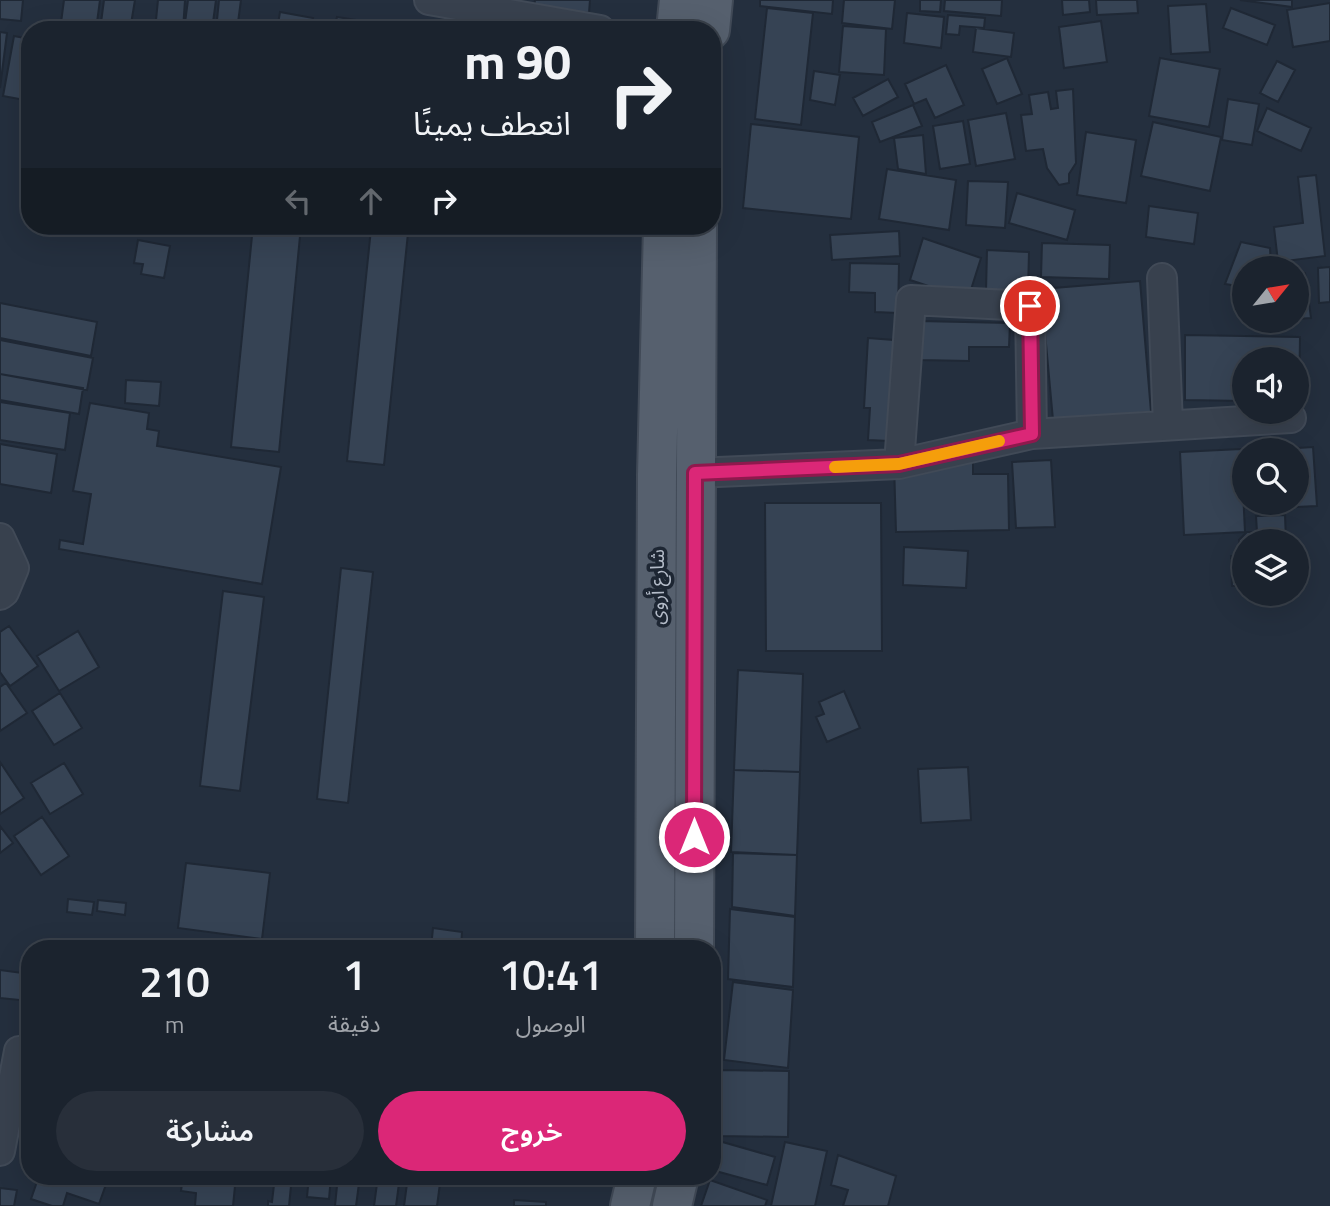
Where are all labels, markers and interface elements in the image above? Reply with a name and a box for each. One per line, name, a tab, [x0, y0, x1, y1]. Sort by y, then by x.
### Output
text: 90 m	[464, 23, 571, 98]
icon: right	[595, 49, 686, 140]
text: انعطف يمينًا	[413, 99, 571, 147]
icon: left	[279, 182, 317, 220]
icon: ahead	[352, 182, 390, 220]
icon: right	[425, 182, 463, 220]
north arrow	[1232, 256, 1309, 332]
map controls	[1232, 256, 1309, 606]
pin	[1000, 276, 1060, 336]
icon: arrive	[1011, 287, 1049, 325]
button: sound	[1232, 347, 1309, 424]
button: search	[1232, 438, 1309, 515]
button: layers	[1232, 529, 1309, 606]
street label: شارع أروى	[642, 549, 671, 625]
position arrow	[657, 800, 731, 874]
text: 1	[342, 942, 366, 1006]
text: 10:41	[499, 942, 603, 1006]
text: 210	[139, 949, 210, 1013]
text: دقيقة	[328, 1006, 380, 1041]
text: الوصول	[516, 1006, 586, 1041]
text: m	[165, 1007, 184, 1042]
button: مشاركة	[56, 1091, 364, 1171]
button: خروج	[378, 1091, 686, 1171]

